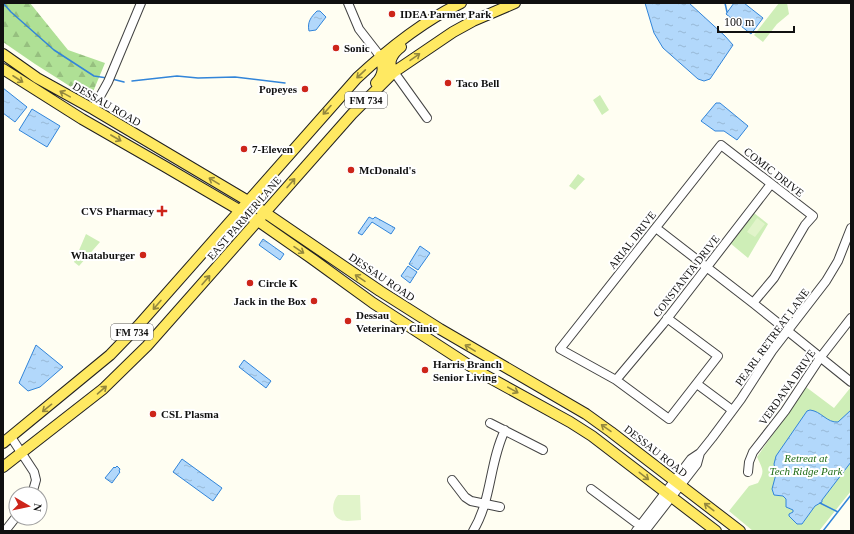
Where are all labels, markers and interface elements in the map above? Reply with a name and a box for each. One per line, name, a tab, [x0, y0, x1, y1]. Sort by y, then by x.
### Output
place label: IDEA Parmer Park	[400, 8, 492, 20]
scale bar	[718, 8, 794, 34]
marker: IDEA Parmer Park	[387, 9, 397, 19]
text: 100 m	[724, 15, 755, 29]
place label: Sonic	[344, 42, 370, 54]
marker: Sonic	[331, 43, 341, 53]
one-way arrow	[409, 53, 420, 61]
one-way arrow	[356, 69, 366, 78]
one-way arrow	[12, 75, 23, 83]
place label: Taco Bell	[456, 77, 499, 89]
marker: Taco Bell	[443, 78, 453, 88]
street label: DESSAU ROAD	[71, 80, 143, 128]
place label: Popeyes	[259, 83, 298, 95]
marker: Popeyes	[300, 84, 310, 94]
one-way arrow	[59, 89, 71, 97]
road number: FM 734	[345, 92, 387, 108]
one-way arrow	[323, 105, 332, 115]
one-way arrow	[110, 135, 122, 143]
place label: 7-Eleven	[252, 143, 293, 155]
marker: 7-Eleven	[239, 144, 249, 154]
street label: COMIC DRIVE	[742, 145, 806, 199]
place label: McDonald's	[359, 164, 417, 176]
marker: McDonald's	[346, 165, 356, 175]
street label: EAST PARMER LANE	[205, 174, 284, 262]
one-way arrow	[208, 177, 220, 185]
one-way arrow	[286, 178, 295, 189]
place label: CVS Pharmacy	[81, 205, 154, 217]
marker: CVS Pharmacy	[157, 206, 167, 216]
street label: ARIAL DRIVE	[606, 209, 658, 271]
street label: CONSTANTA DRIVE	[650, 232, 722, 319]
one-way arrow	[293, 246, 304, 254]
place label: Whataburger	[71, 249, 135, 261]
marker: Whataburger	[138, 250, 148, 260]
street label: DESSAU ROAD	[347, 251, 417, 303]
one-way arrow	[355, 274, 366, 282]
one-way arrow	[201, 275, 211, 285]
place label: Circle K	[258, 277, 298, 289]
marker: Circle K	[245, 278, 255, 288]
street label: PEARL RETREAT LANE	[733, 286, 811, 388]
place label: Jack in the Box	[234, 295, 306, 307]
marker: Jack in the Box	[309, 296, 319, 306]
one-way arrow	[152, 300, 162, 310]
place label: Dessau Veterinary Clinic	[356, 309, 437, 334]
marker: Dessau Veterinary Clinic	[343, 316, 353, 326]
road number: FM 734	[111, 324, 153, 340]
one-way arrow	[464, 343, 476, 351]
street label: VERDANA DRIVE	[756, 347, 818, 427]
place label: Harris Branch Senior Living	[433, 358, 502, 383]
marker: Harris Branch Senior Living	[420, 365, 430, 375]
one-way arrow	[97, 385, 107, 394]
one-way arrow	[507, 387, 519, 394]
one-way arrow	[41, 403, 52, 412]
place label: CSL Plasma	[161, 408, 219, 420]
marker: CSL Plasma	[148, 409, 158, 419]
street label: DESSAU ROAD	[622, 423, 690, 479]
one-way arrow	[601, 424, 612, 432]
park label: Retreat at Tech Ridge Park	[770, 452, 844, 477]
one-way arrow	[639, 472, 650, 480]
north arrow	[8, 486, 48, 526]
text: N	[31, 503, 44, 512]
one-way arrow	[703, 503, 714, 512]

